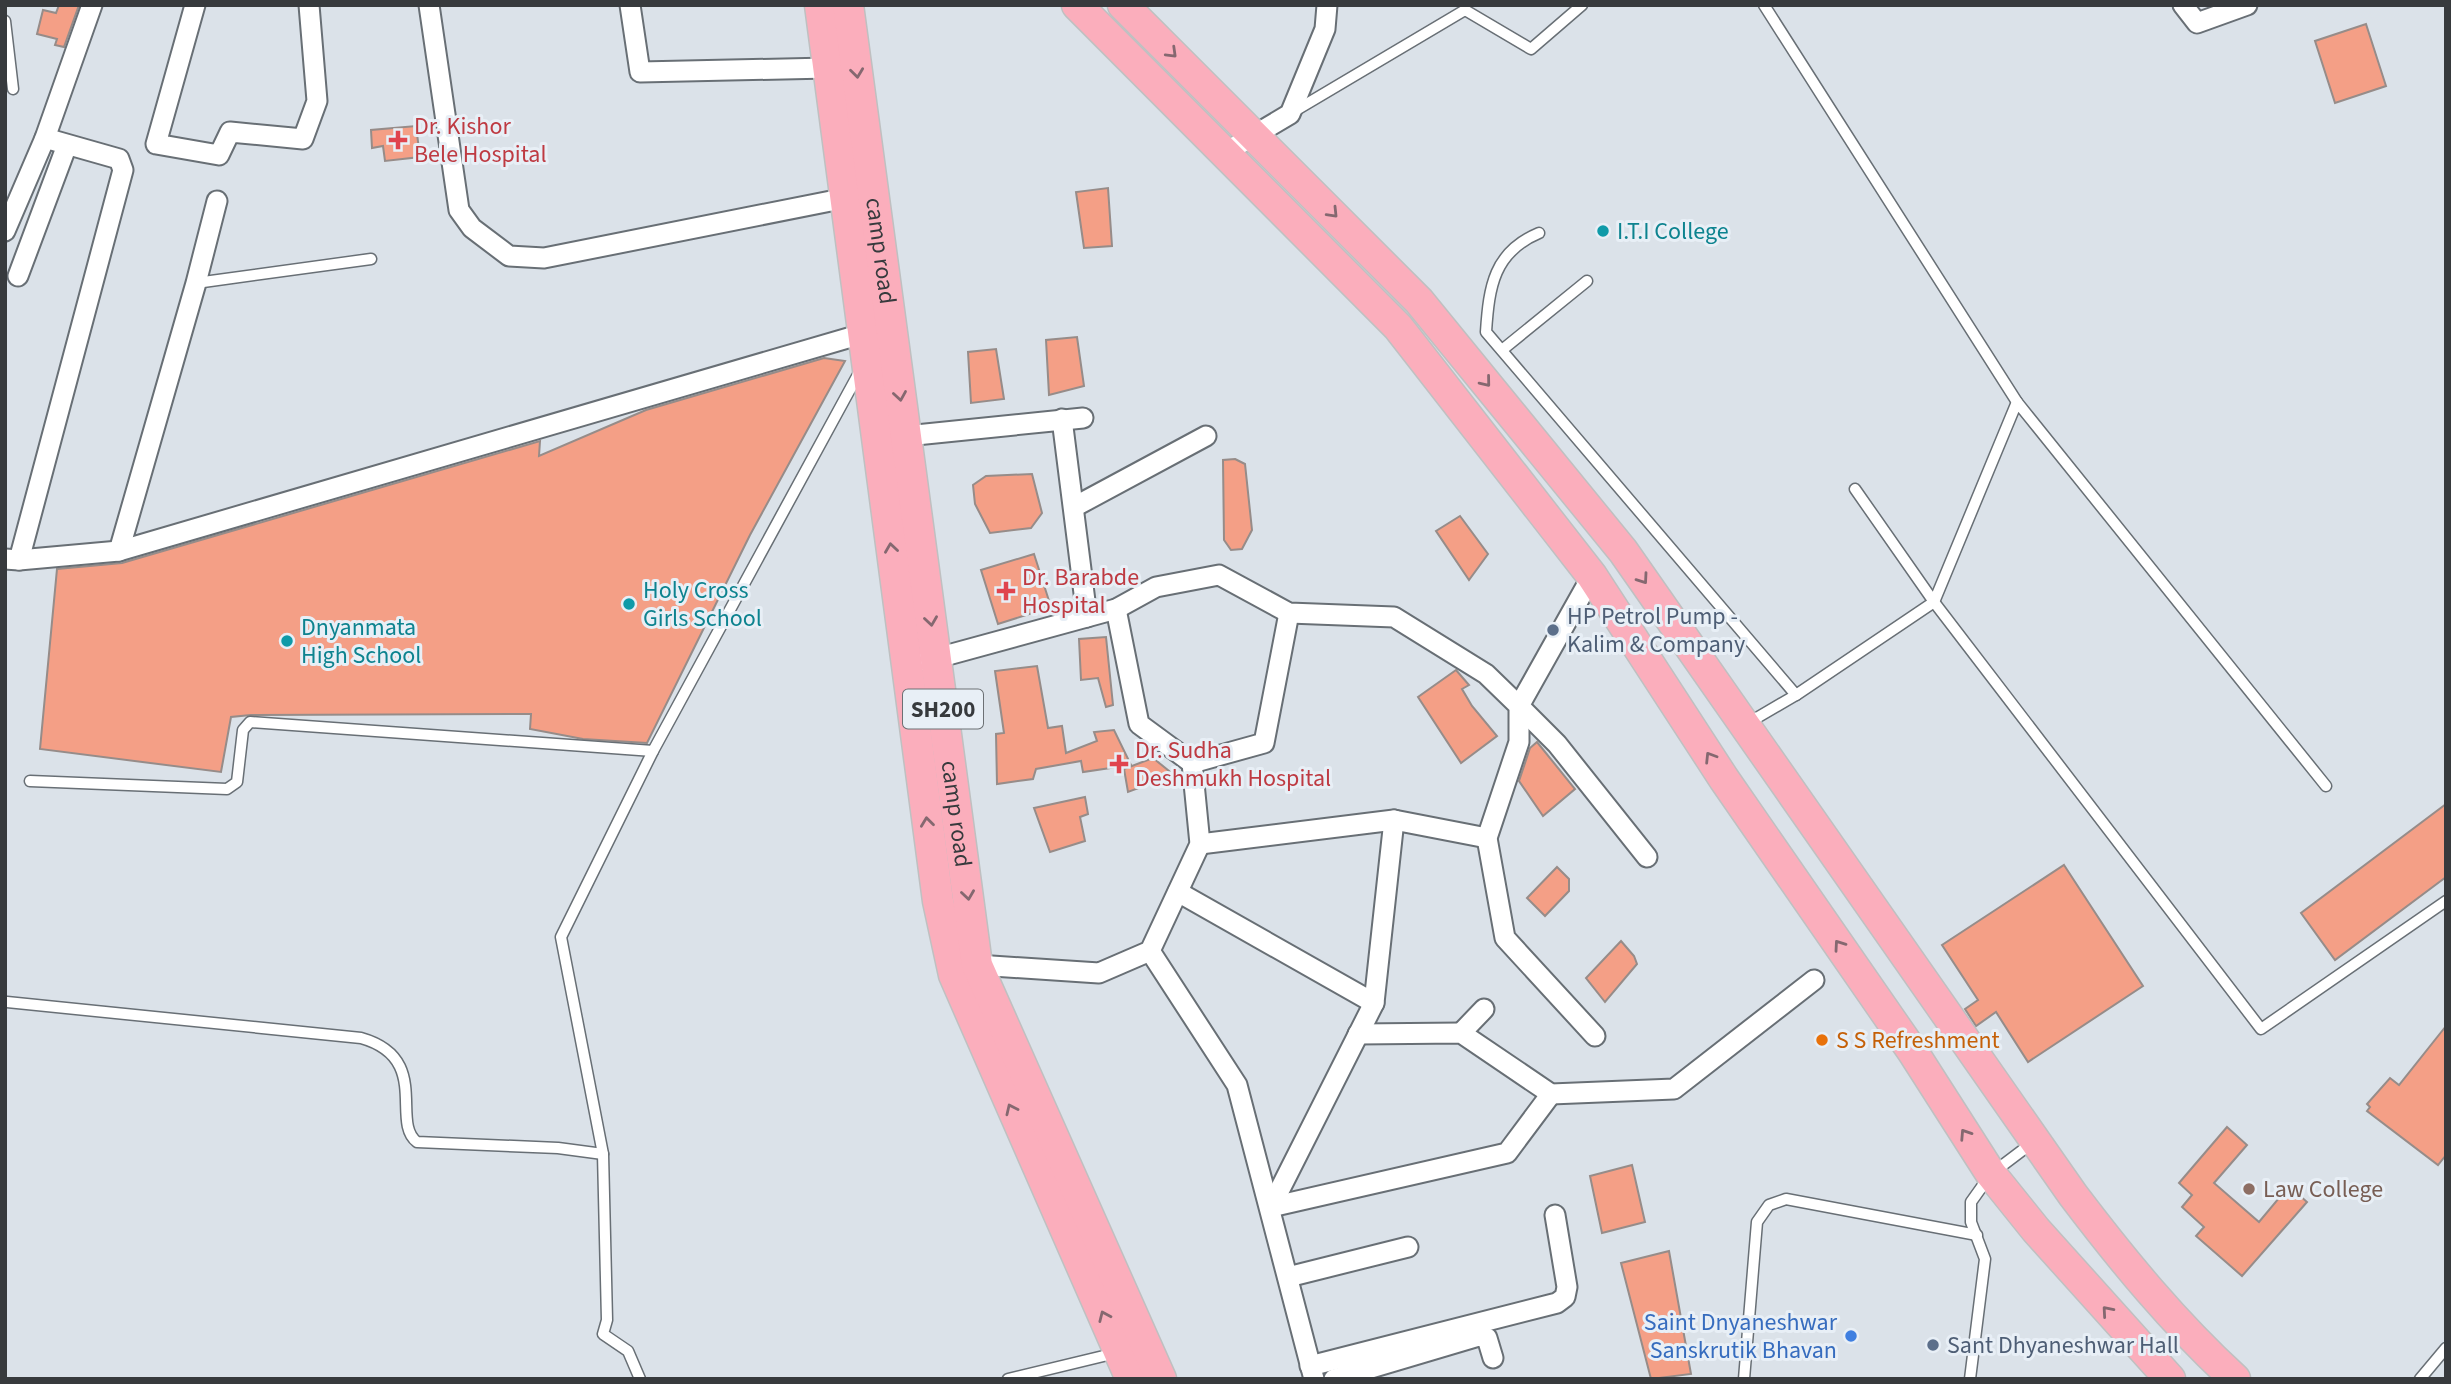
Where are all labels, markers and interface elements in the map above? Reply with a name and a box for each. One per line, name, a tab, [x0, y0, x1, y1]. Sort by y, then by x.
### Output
one-way arrow	[1164, 44, 1177, 57]
one-way arrow	[849, 67, 864, 79]
place label: Dr. Kishor Bele Hospital	[414, 109, 547, 172]
marker: Dr. Kishor Bele Hospital	[388, 130, 408, 150]
street label: camp road	[857, 195, 906, 306]
one-way arrow	[1325, 205, 1338, 218]
place label: I.T.I College	[1617, 214, 1729, 249]
marker: I.T.I College	[1595, 223, 1611, 239]
one-way arrow	[1477, 375, 1490, 387]
one-way arrow	[892, 390, 907, 401]
one-way arrow	[884, 542, 899, 554]
place label: Dr. Barabde Hospital	[1022, 560, 1139, 623]
one-way arrow	[1635, 571, 1647, 584]
place label: Holy Cross Girls School	[643, 573, 762, 636]
marker: Dr. Barabde Hospital	[996, 581, 1016, 601]
marker: Holy Cross Girls School	[621, 596, 637, 612]
place label: HP Petrol Pump - Kalim & Company	[1567, 599, 1745, 662]
place label: Dnyanmata High School	[301, 610, 421, 673]
one-way arrow	[923, 615, 938, 627]
marker: HP Petrol Pump - Kalim & Company	[1545, 622, 1561, 638]
marker: Dnyanmata High School	[279, 633, 295, 649]
road number: SH200	[903, 690, 983, 729]
place label: Dr. Sudha Deshmukh Hospital	[1135, 733, 1331, 796]
one-way arrow	[1706, 752, 1719, 765]
marker: Dr. Sudha Deshmukh Hospital	[1109, 754, 1129, 774]
street label: camp road	[932, 758, 981, 869]
one-way arrow	[920, 816, 935, 828]
one-way arrow	[960, 889, 975, 901]
one-way arrow	[1834, 939, 1847, 952]
place label: S S Refreshment	[1836, 1023, 2000, 1058]
marker: S S Refreshment	[1814, 1032, 1830, 1048]
one-way arrow	[1005, 1104, 1019, 1116]
one-way arrow	[1961, 1128, 1974, 1141]
place label: Law College	[2263, 1172, 2383, 1207]
marker: Law College	[2241, 1181, 2257, 1197]
place label: Saint Dnyaneshwar Sanskrutik Bhavan	[1644, 1305, 1838, 1368]
one-way arrow	[2103, 1306, 2115, 1319]
one-way arrow	[1098, 1311, 1112, 1323]
marker: Saint Dnyaneshwar Sanskrutik Bhavan	[1843, 1328, 1859, 1344]
place label: Sant Dhyaneshwar Hall	[1947, 1328, 2179, 1363]
marker: Sant Dhyaneshwar Hall	[1925, 1337, 1941, 1353]

